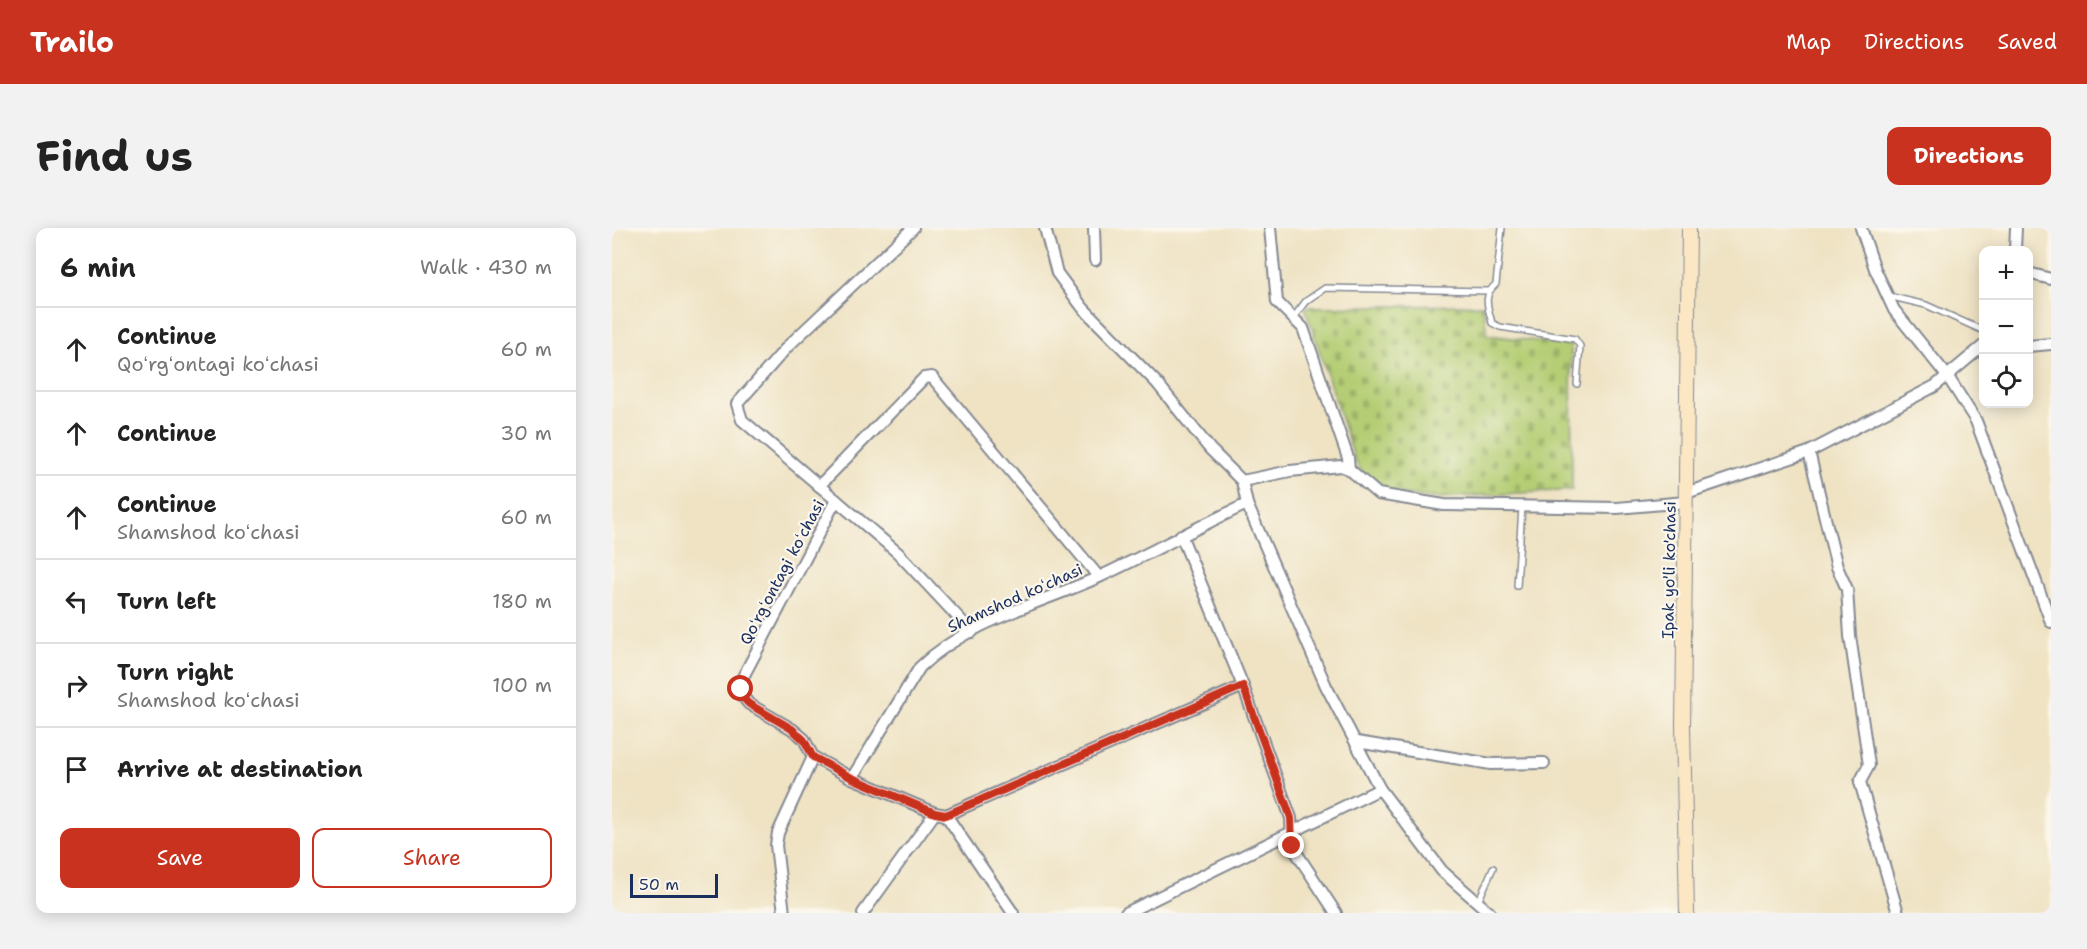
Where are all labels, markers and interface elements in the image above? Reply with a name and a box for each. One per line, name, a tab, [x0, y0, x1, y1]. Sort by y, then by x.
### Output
text: Trailo	[30, 23, 114, 61]
text: Map	[1786, 28, 1831, 56]
text: Directions	[1864, 28, 1964, 56]
text: Saved	[1997, 28, 2057, 56]
button: Directions	[1887, 127, 2051, 185]
text: Find us	[36, 128, 193, 184]
map controls	[1979, 246, 2033, 408]
button: +	[1979, 246, 2033, 300]
text: 6 min	[60, 250, 136, 285]
text: Walk · 430 m	[420, 254, 552, 280]
button: −	[1979, 300, 2033, 354]
text: Continue	[117, 322, 217, 351]
icon: ahead	[60, 333, 93, 366]
text: 60 m	[500, 336, 552, 362]
text: Qoʻrgʻontagi koʻchasi	[117, 351, 319, 377]
button: locate	[1979, 354, 2033, 408]
icon: ahead	[60, 417, 93, 450]
text: Continue	[117, 419, 217, 448]
text: 30 m	[500, 420, 552, 446]
text: Continue	[117, 490, 217, 519]
street label: Qoʻrgʻontagi koʻchasi	[735, 496, 829, 648]
icon: ahead	[60, 501, 93, 534]
street label: Ipak yo'li ko'chasi	[1657, 501, 1681, 639]
text: 60 m	[500, 504, 552, 530]
text: Shamshod koʻchasi	[117, 519, 300, 545]
street label: Shamshod koʻchasi	[944, 559, 1086, 637]
icon: left	[60, 585, 93, 618]
text: Turn left	[117, 587, 216, 616]
text: 180 m	[492, 588, 552, 614]
text: Turn right	[117, 658, 234, 687]
icon: right	[60, 669, 93, 702]
text: 100 m	[492, 672, 552, 698]
route start	[727, 675, 753, 701]
text: Shamshod koʻchasi	[117, 687, 300, 713]
icon: arrive	[60, 753, 93, 786]
text: Arrive at destination	[117, 755, 363, 784]
button: Save	[60, 828, 300, 888]
button: Share	[312, 828, 552, 888]
route end	[1278, 832, 1304, 858]
scale bar	[630, 871, 718, 898]
text: 50 m	[639, 874, 679, 895]

